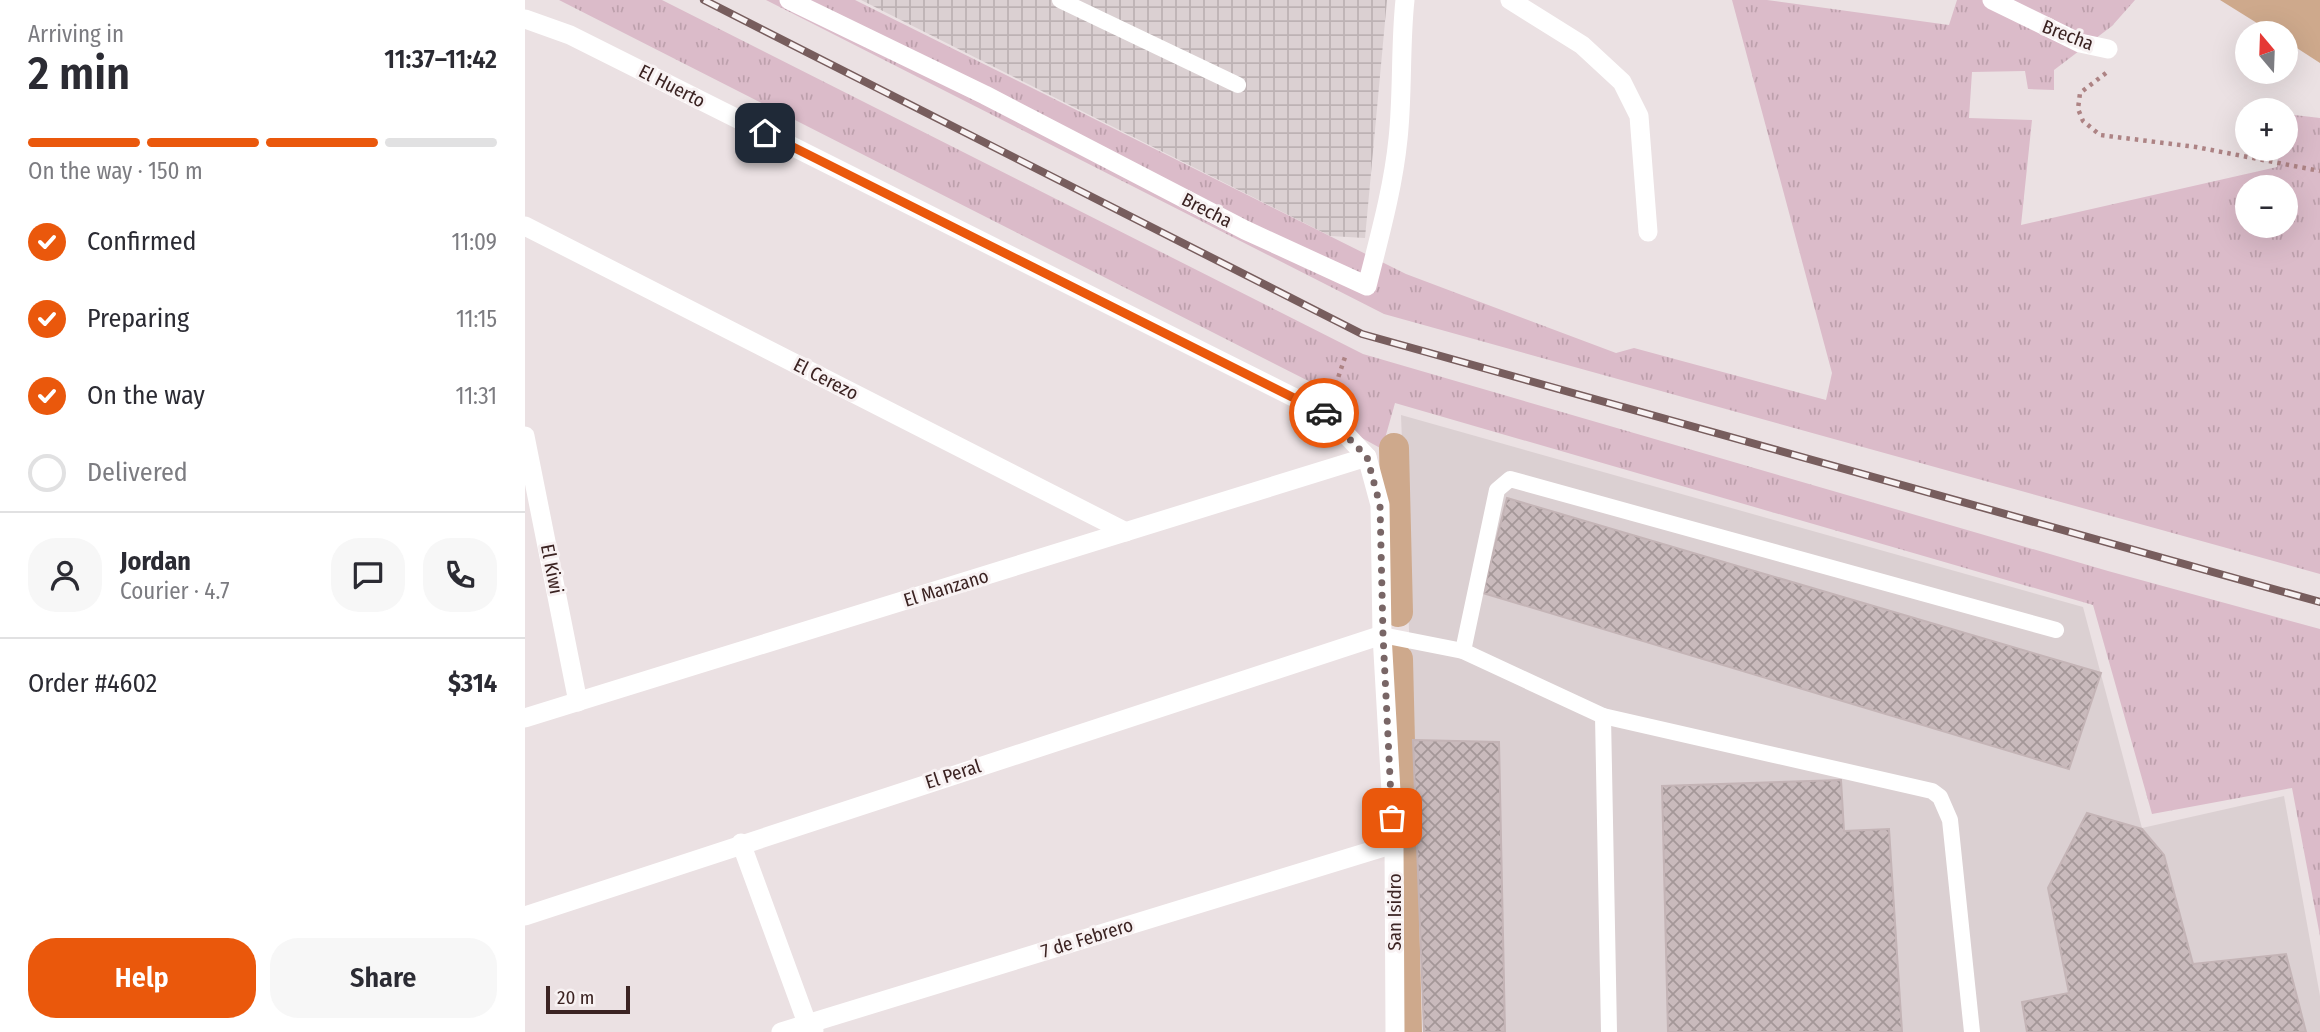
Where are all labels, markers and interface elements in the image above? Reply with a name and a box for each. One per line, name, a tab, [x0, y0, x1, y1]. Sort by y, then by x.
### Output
street label: Brecha	[2039, 15, 2097, 55]
text: Arriving in	[28, 20, 124, 48]
north arrow	[2235, 21, 2298, 84]
map controls	[2235, 21, 2298, 238]
text: 11:37–11:42	[384, 44, 497, 75]
text: 2 min	[28, 46, 130, 101]
street label: El Huerto	[635, 59, 709, 113]
button: +	[2235, 98, 2298, 161]
pin	[735, 103, 795, 163]
icon: home	[746, 114, 784, 152]
text: On the way · 150 m	[28, 157, 203, 185]
button: −	[2235, 175, 2298, 238]
street label: Brecha	[1178, 188, 1236, 232]
icon: check	[28, 223, 66, 261]
text: Confirmed	[87, 226, 197, 257]
text: 11:09	[452, 228, 497, 256]
icon: check	[28, 300, 66, 338]
text: Preparing	[87, 303, 189, 334]
text: 11:15	[456, 305, 497, 333]
street label: El Cerezo	[790, 353, 862, 405]
icon: check	[28, 377, 66, 415]
courier	[1289, 378, 1359, 448]
text: On the way	[87, 380, 205, 411]
text: 11:31	[456, 382, 497, 410]
icon: car	[1305, 394, 1343, 432]
text: Delivered	[87, 457, 188, 488]
button: person	[28, 538, 102, 612]
button: chat	[331, 538, 405, 612]
button: phone	[423, 538, 497, 612]
street label: El Kiwi	[536, 542, 568, 596]
text: Jordan	[120, 546, 191, 577]
street label: El Manzano	[901, 564, 991, 612]
text: Courier · 4.7	[120, 577, 230, 605]
text: Order #4602	[28, 668, 157, 699]
text: $314	[448, 668, 497, 699]
street label: El Peral	[922, 754, 984, 794]
pin	[1362, 788, 1422, 848]
icon: bag	[1373, 799, 1411, 837]
street label: San Isidro	[1383, 873, 1406, 951]
street label: 7 de Febrero	[1038, 913, 1136, 963]
button: Help	[28, 938, 256, 1018]
button: Share	[270, 938, 497, 1018]
scale bar	[546, 983, 630, 1015]
text: 20 m	[557, 986, 594, 1009]

